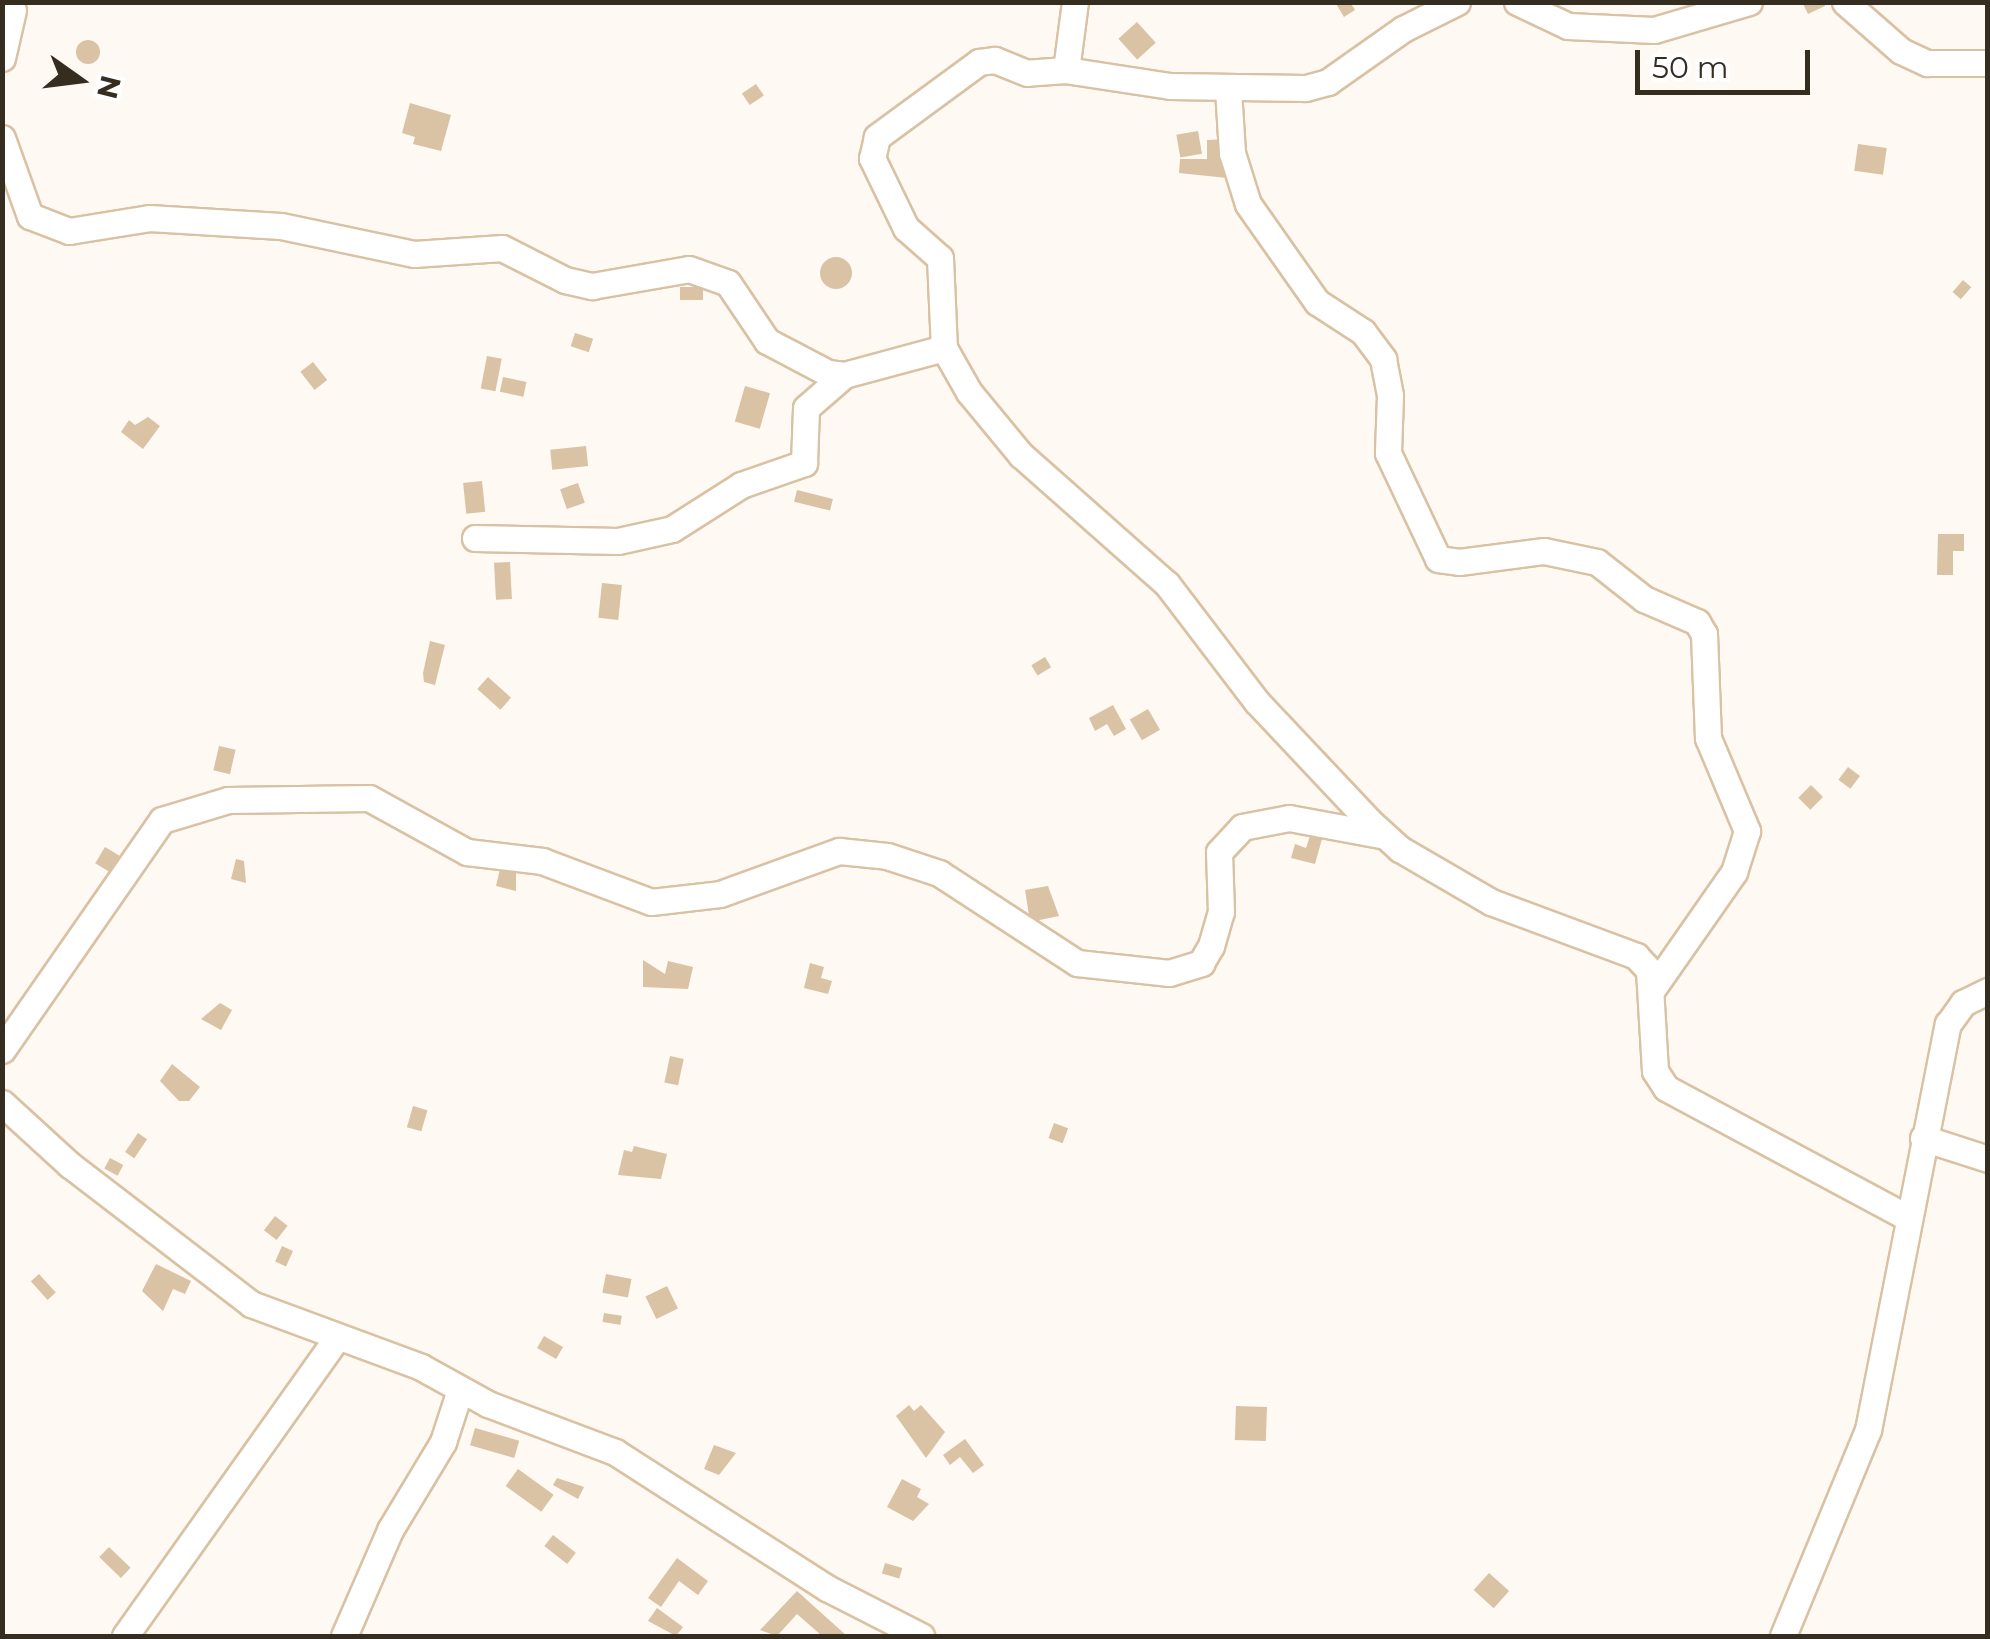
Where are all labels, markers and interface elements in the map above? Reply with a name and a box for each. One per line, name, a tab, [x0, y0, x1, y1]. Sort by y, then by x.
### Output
north arrow	[30, 30, 130, 130]
scale bar	[1640, 30, 1815, 92]
text: 50 m	[1652, 49, 1729, 86]
text: N	[90, 72, 128, 102]

